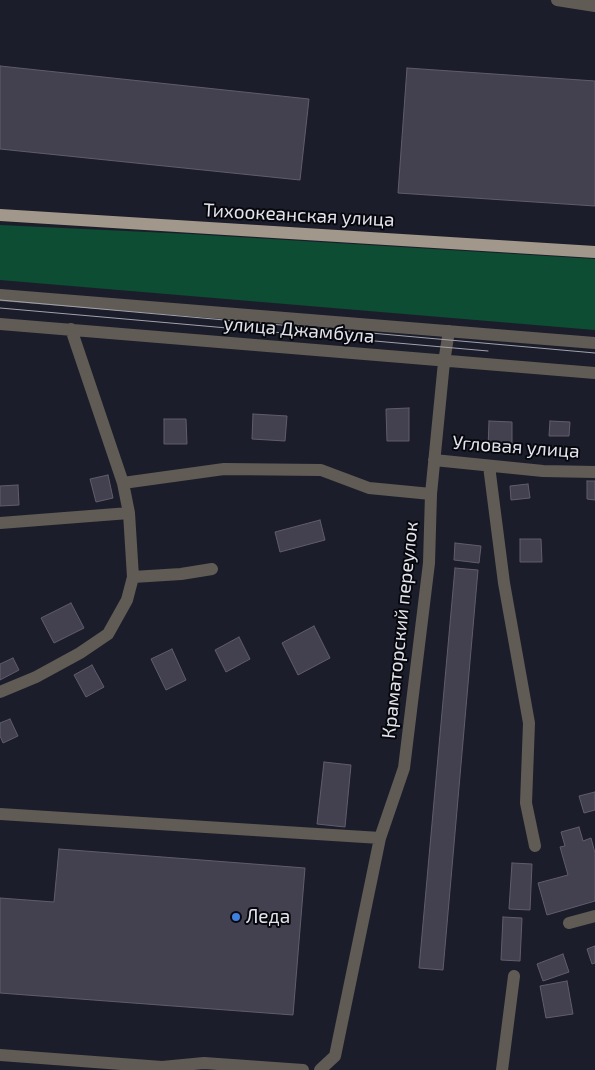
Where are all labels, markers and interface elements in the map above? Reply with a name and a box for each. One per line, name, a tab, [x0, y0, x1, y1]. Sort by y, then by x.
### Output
street label: Тихоокеанская улица	[203, 199, 395, 231]
street label: улица Джамбула	[223, 312, 375, 348]
street label: Угловая улица	[452, 431, 580, 463]
street label: Краматорский переулок	[377, 520, 423, 740]
place label: Леда	[246, 906, 290, 928]
marker: Леда	[230, 911, 242, 923]

